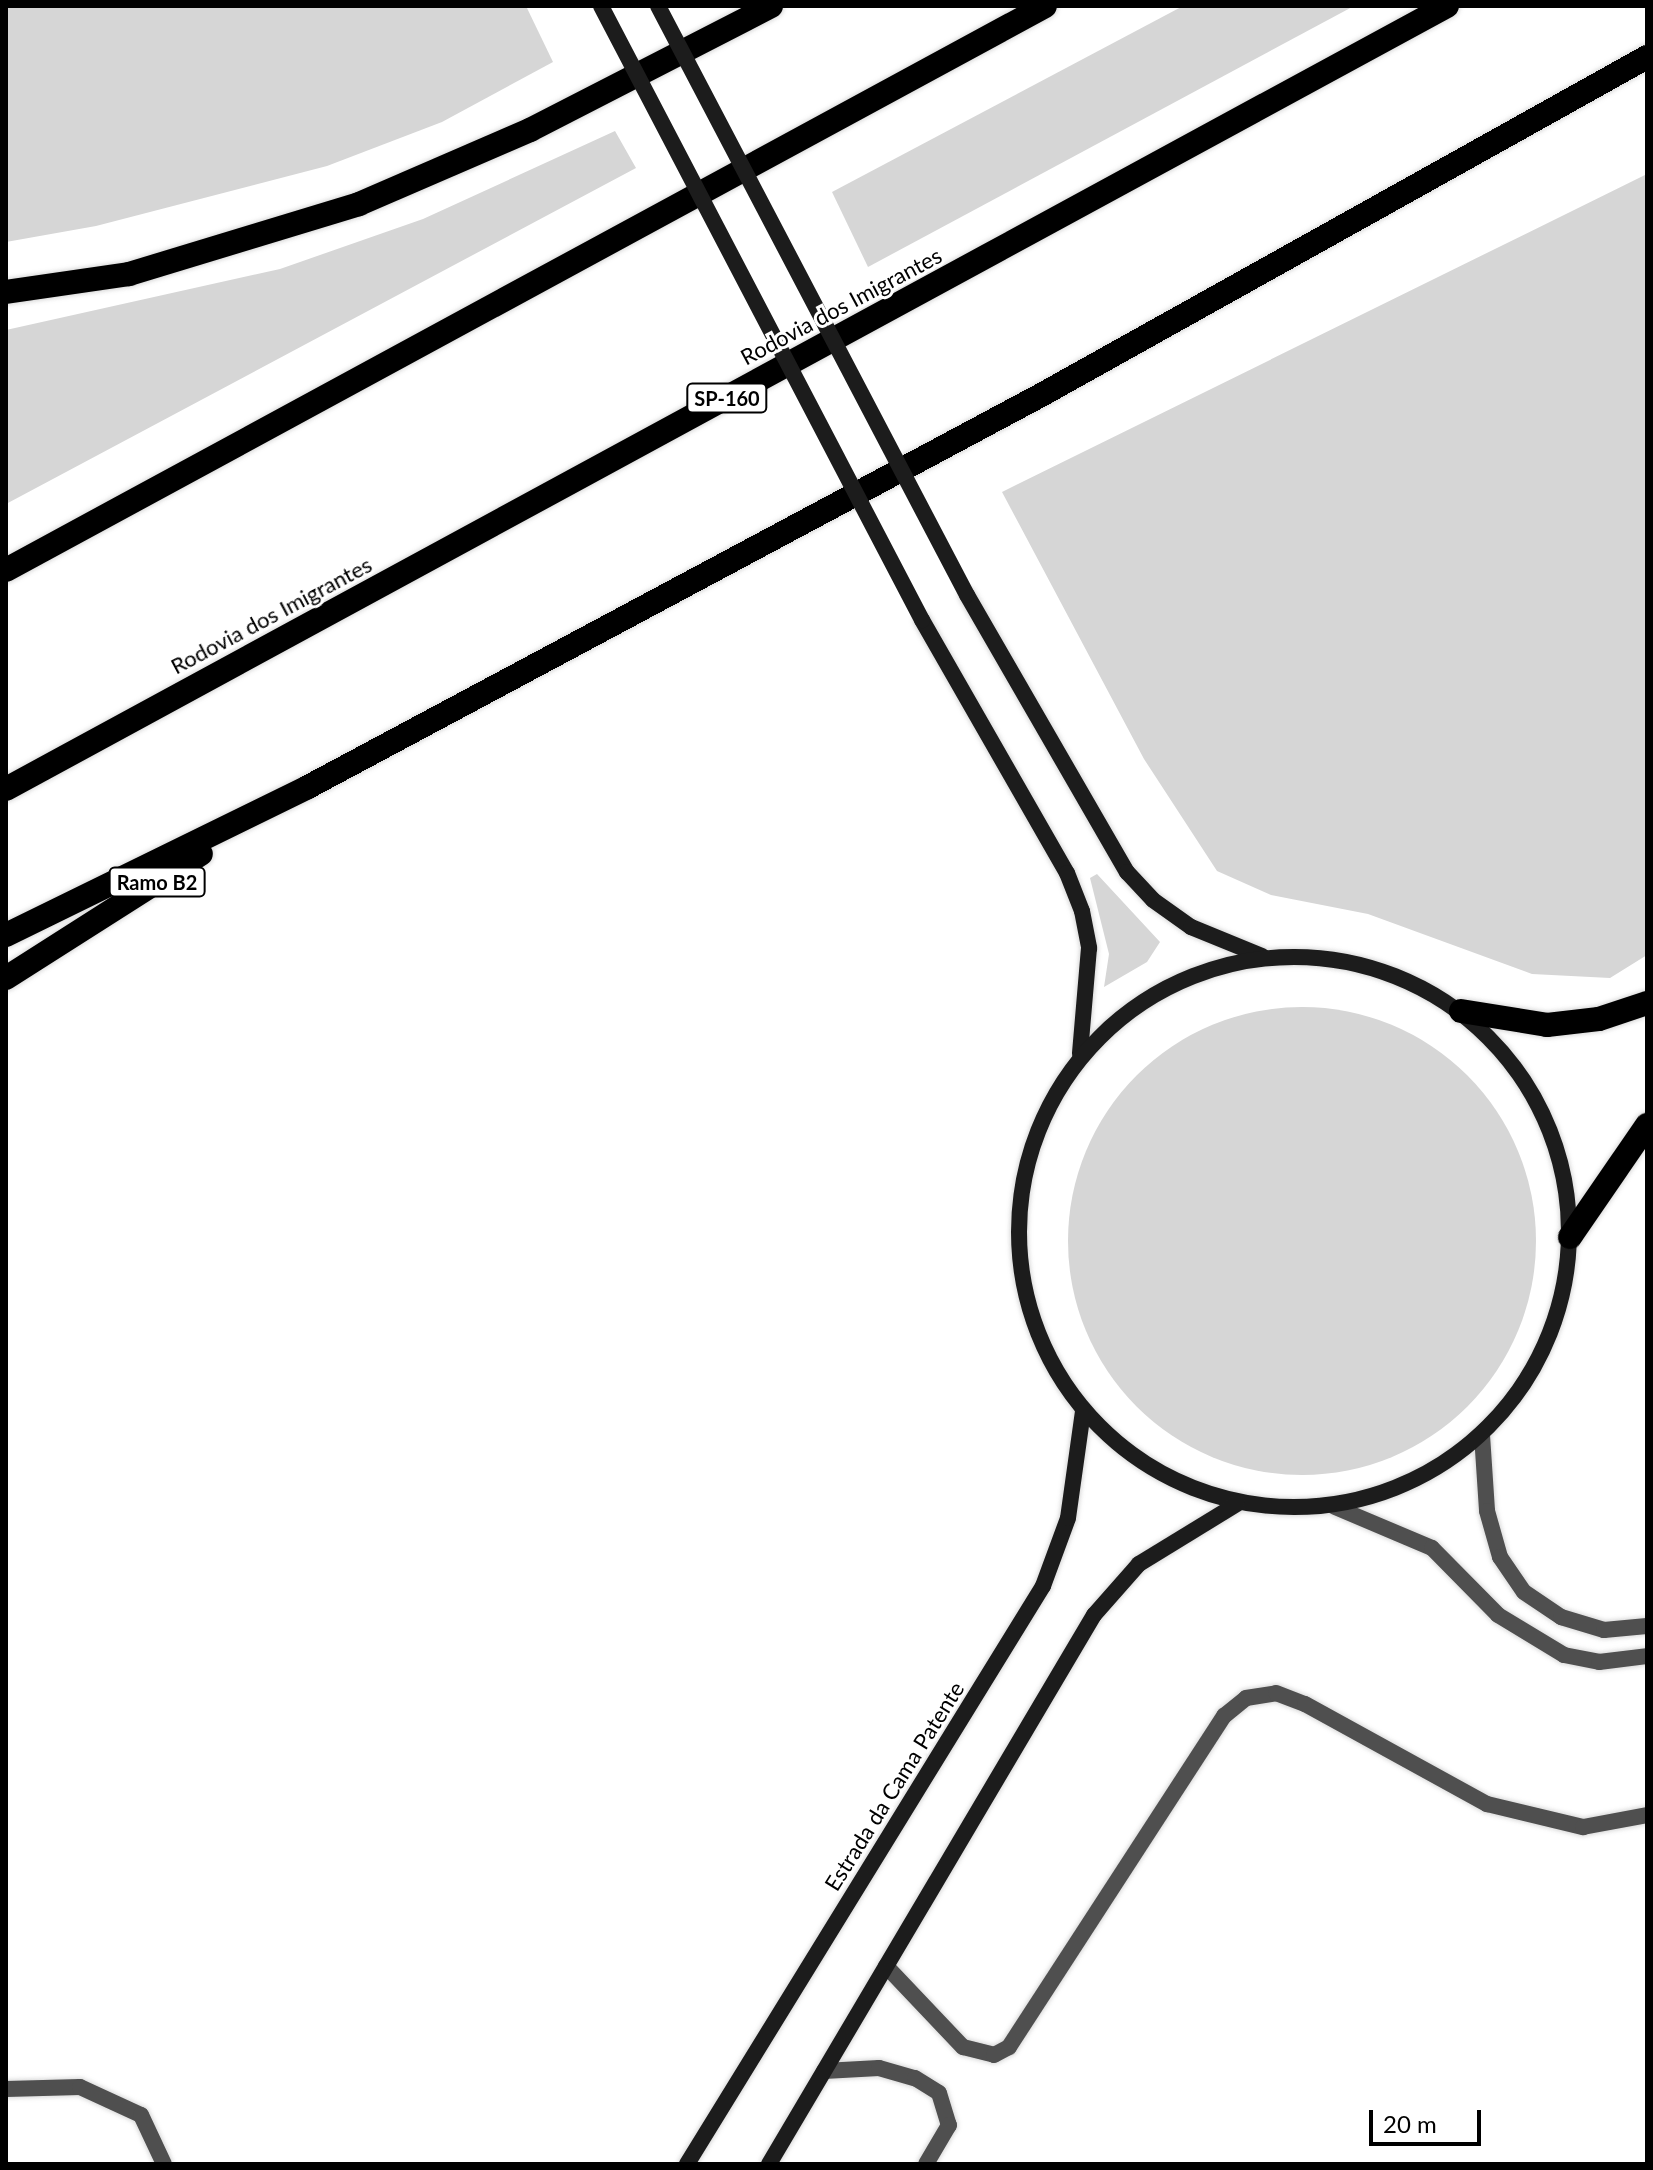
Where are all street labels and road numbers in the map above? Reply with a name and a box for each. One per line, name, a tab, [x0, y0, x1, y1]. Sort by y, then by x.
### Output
street label: Rodovia dos Imigrantes	[736, 242, 946, 370]
road number: SP-160	[685, 382, 769, 414]
street label: Rodovia dos Imigrantes	[166, 551, 376, 679]
road number: Ramo B2	[107, 866, 207, 898]
street label: Estrada da Cama Patente	[819, 1677, 969, 1895]

